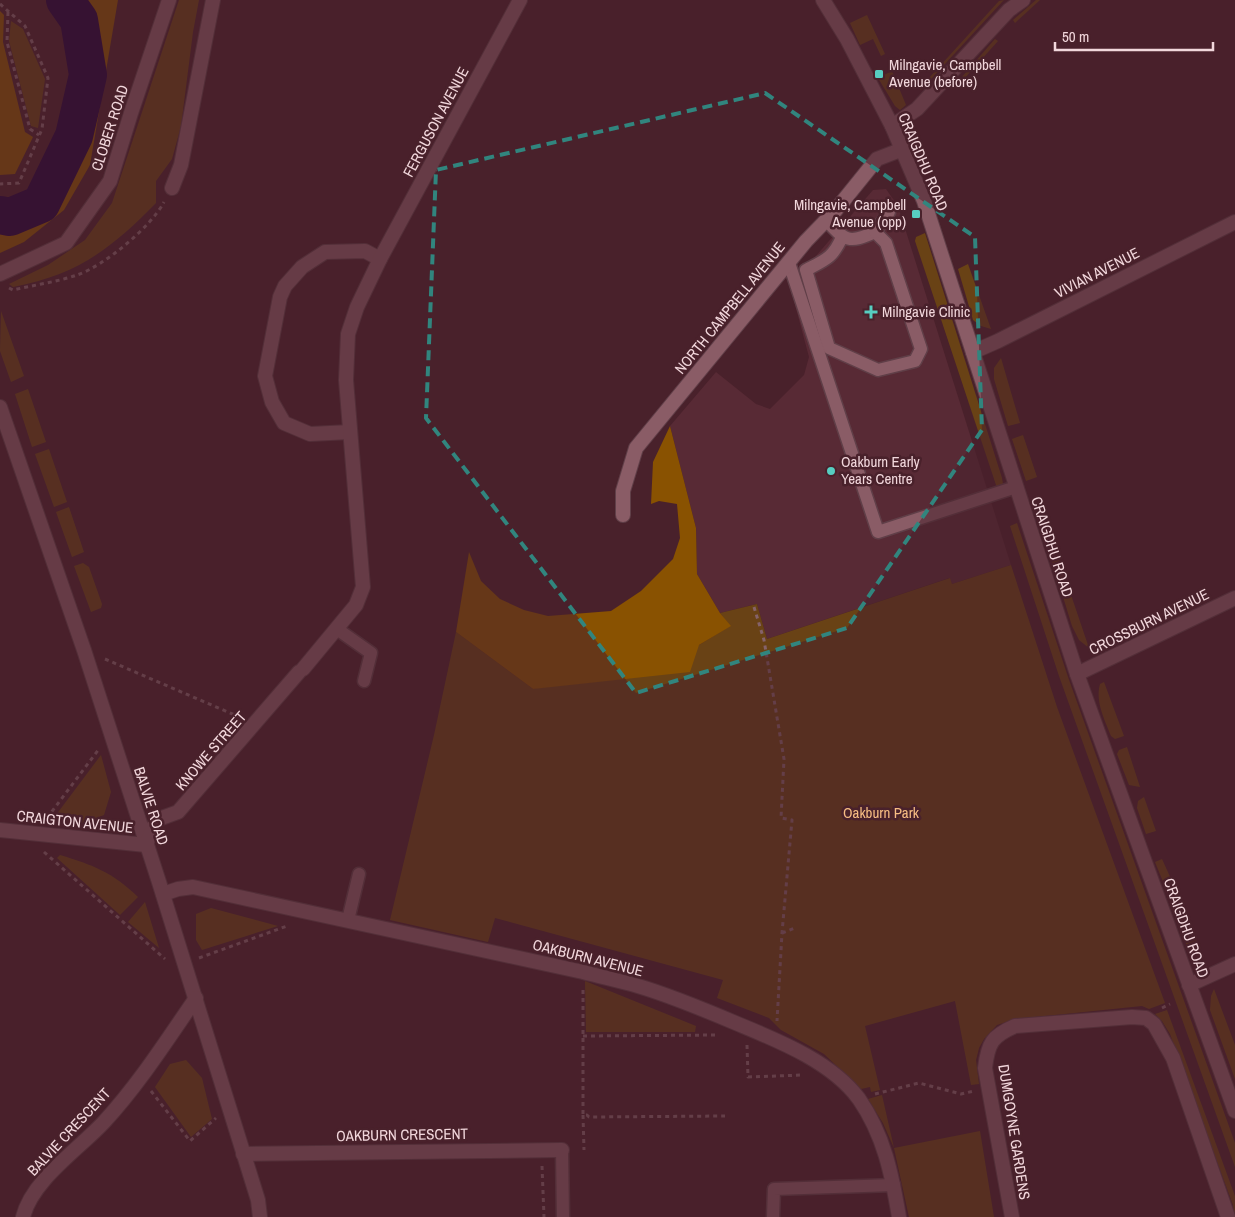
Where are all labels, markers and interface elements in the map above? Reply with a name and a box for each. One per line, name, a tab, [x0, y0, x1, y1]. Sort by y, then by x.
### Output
scale bar	[1055, 20, 1212, 52]
text: 50 m	[1062, 26, 1089, 47]
place label: Milngavie, Campbell Avenue (before)	[888, 54, 1001, 92]
street label: FERGUSON AVENUE	[398, 63, 474, 181]
marker: Milngavie, Campbell Avenue (before)	[873, 68, 885, 80]
street label: CLOBER ROAD	[86, 82, 133, 174]
street label: CRAIGDHU ROAD	[893, 110, 954, 214]
place label: Milngavie, Campbell Avenue (opp)	[794, 194, 906, 232]
marker: Milngavie, Campbell Avenue (opp)	[910, 208, 922, 220]
street label: NORTH CAMPBELL AVENUE	[670, 237, 790, 378]
street label: VIVIAN AVENUE	[1051, 242, 1143, 303]
place label: Milngavie Clinic	[882, 301, 970, 322]
marker: Milngavie Clinic	[864, 305, 878, 319]
place label: Oakburn Early Years Centre	[841, 451, 920, 489]
marker: Oakburn Early Years Centre	[825, 465, 837, 477]
street label: CRAIGDHU ROAD	[1026, 494, 1079, 600]
street label: CROSSBURN AVENUE	[1085, 583, 1212, 660]
street label: KNOWE STREET	[170, 706, 251, 795]
street label: BALVIE ROAD	[129, 764, 174, 848]
park label: Oakburn Park	[843, 802, 920, 823]
street label: CRAIGTON AVENUE	[16, 805, 134, 838]
street label: CRAIGDHU ROAD	[1159, 875, 1214, 981]
street label: OAKBURN AVENUE	[531, 934, 646, 981]
street label: DUMGOYNE GARDENS	[993, 1063, 1036, 1201]
street label: BALVIE CRESCENT	[22, 1083, 115, 1180]
street label: OAKBURN CRESCENT	[336, 1123, 469, 1146]

